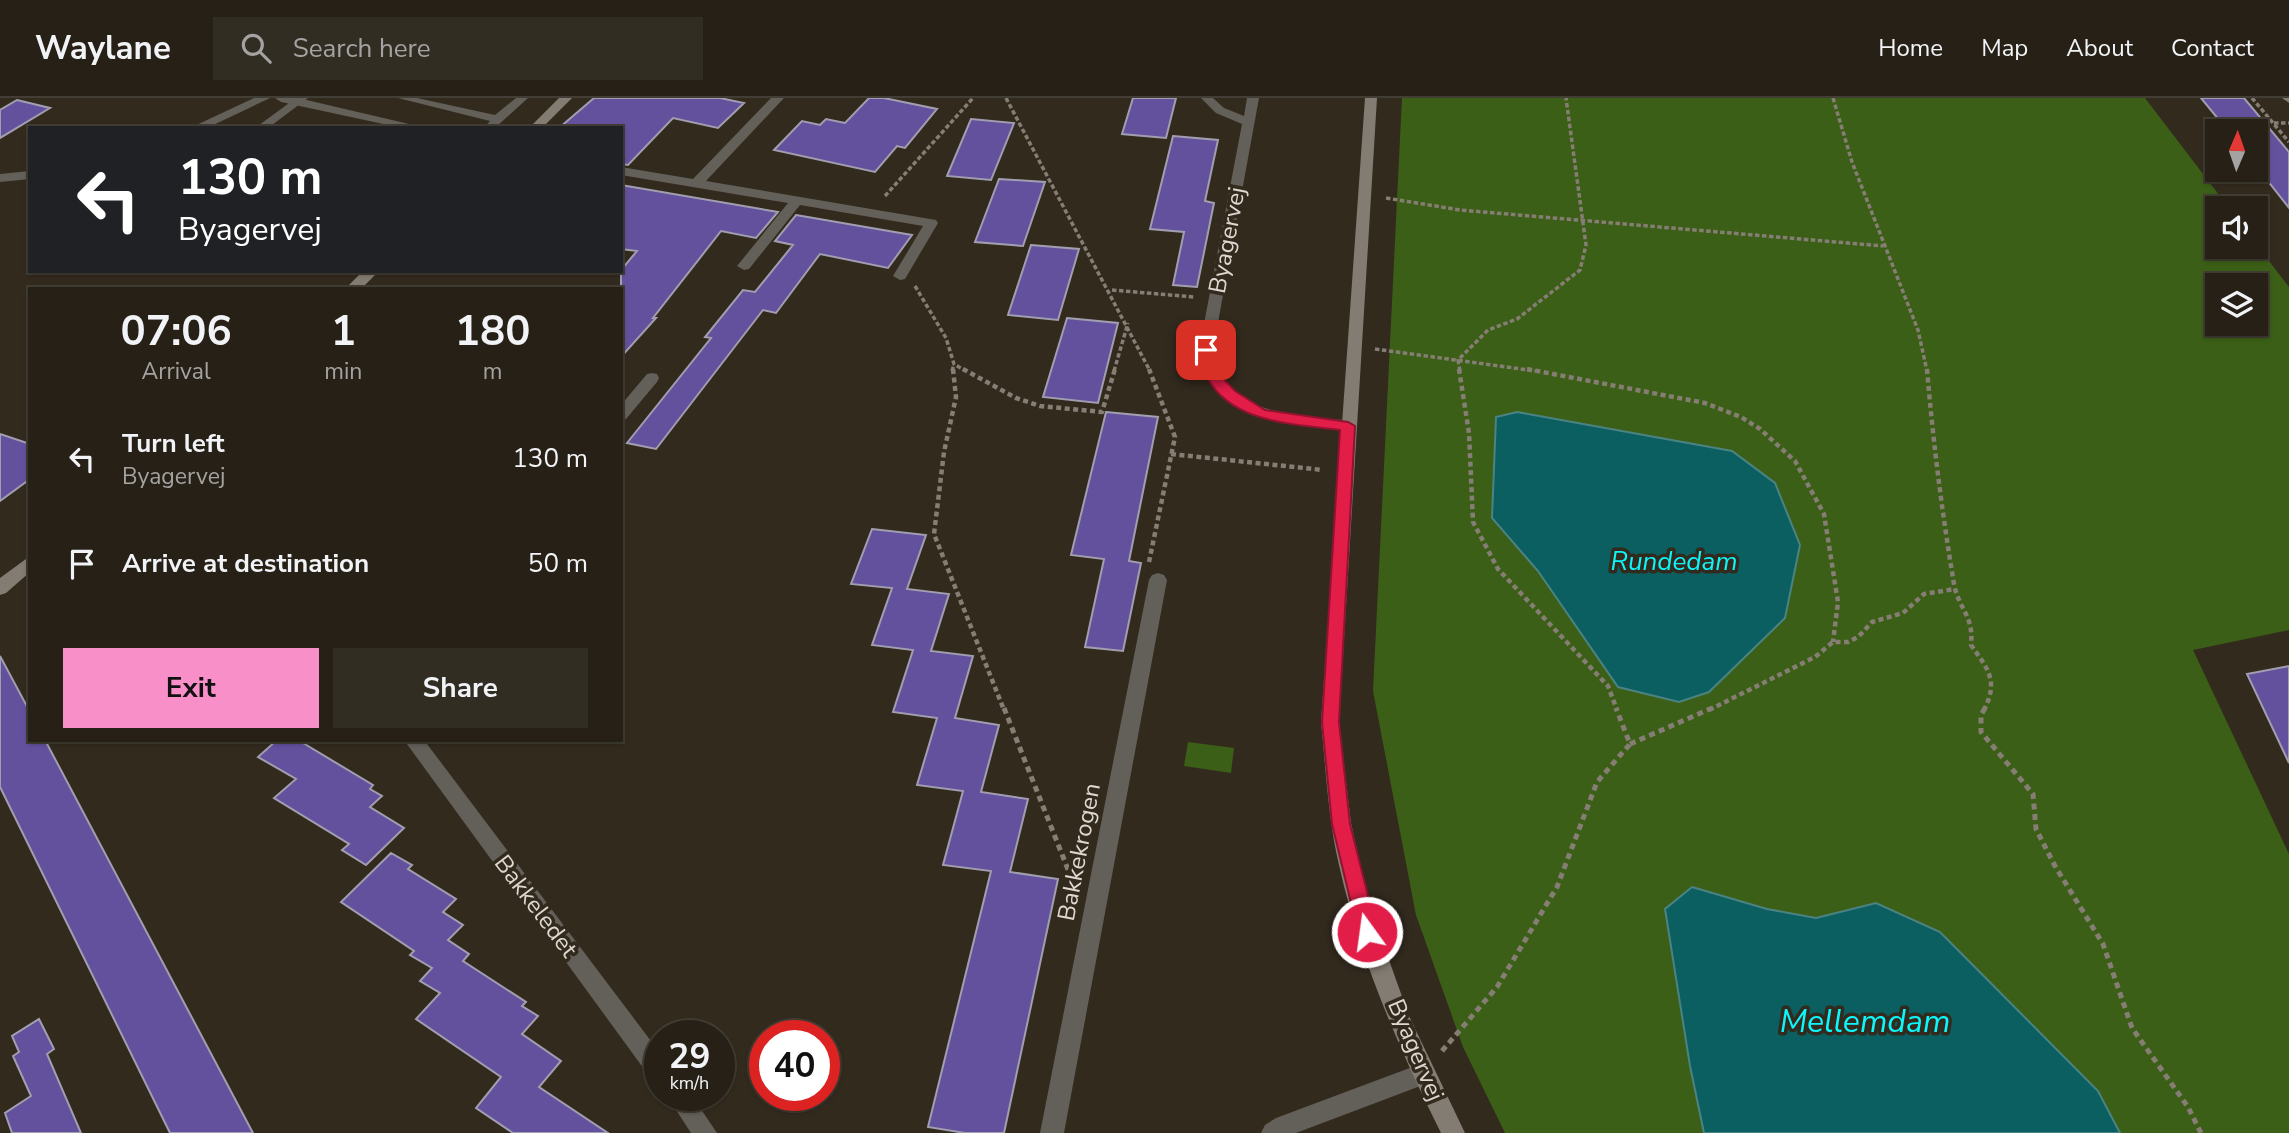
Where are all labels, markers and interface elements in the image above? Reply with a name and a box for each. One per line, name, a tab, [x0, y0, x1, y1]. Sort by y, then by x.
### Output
search box	[213, 17, 703, 80]
text: Waylane	[35, 26, 171, 71]
icon: search	[237, 29, 275, 67]
text: Search here	[293, 31, 431, 66]
text: Home	[1878, 32, 1943, 64]
text: Map	[1981, 32, 2028, 64]
text: About	[2066, 32, 2133, 64]
text: Contact	[2171, 32, 2254, 64]
north arrow	[2205, 119, 2268, 182]
map controls	[2205, 119, 2268, 336]
text: 130 m	[178, 144, 322, 211]
icon: left	[63, 154, 154, 245]
street label: Byagervej	[1201, 184, 1253, 296]
button: sound	[2205, 196, 2268, 259]
text: Byagervej	[178, 208, 322, 251]
button: layers	[2205, 273, 2268, 336]
text: 07:06	[121, 303, 232, 360]
text: 1	[331, 303, 356, 360]
text: 180	[455, 303, 530, 360]
pin	[1176, 320, 1236, 380]
icon: arrive	[1187, 331, 1225, 369]
text: Arrival	[142, 356, 211, 387]
text: min	[324, 356, 362, 387]
text: m	[483, 356, 503, 387]
text: Turn left	[122, 426, 225, 461]
icon: left	[63, 440, 101, 478]
text: 130 m	[512, 441, 588, 476]
text: Byagervej	[122, 461, 225, 492]
water label: Rundedam	[1611, 544, 1737, 579]
icon: arrive	[63, 545, 101, 583]
text: Arrive at destination	[122, 546, 369, 581]
text: 50 m	[528, 546, 588, 581]
button: Exit	[63, 648, 319, 728]
button: Share	[333, 648, 588, 728]
street label: Bakkekrogen	[1050, 780, 1108, 924]
street label: Bakkeledet	[487, 848, 585, 964]
position arrow	[1330, 895, 1404, 969]
street label: Byagervej	[1380, 994, 1452, 1106]
water label: Mellemdam	[1780, 1000, 1950, 1043]
speed limit sign: 40	[749, 1020, 840, 1111]
text: 29	[668, 1033, 711, 1080]
text: km/h	[670, 1071, 709, 1095]

